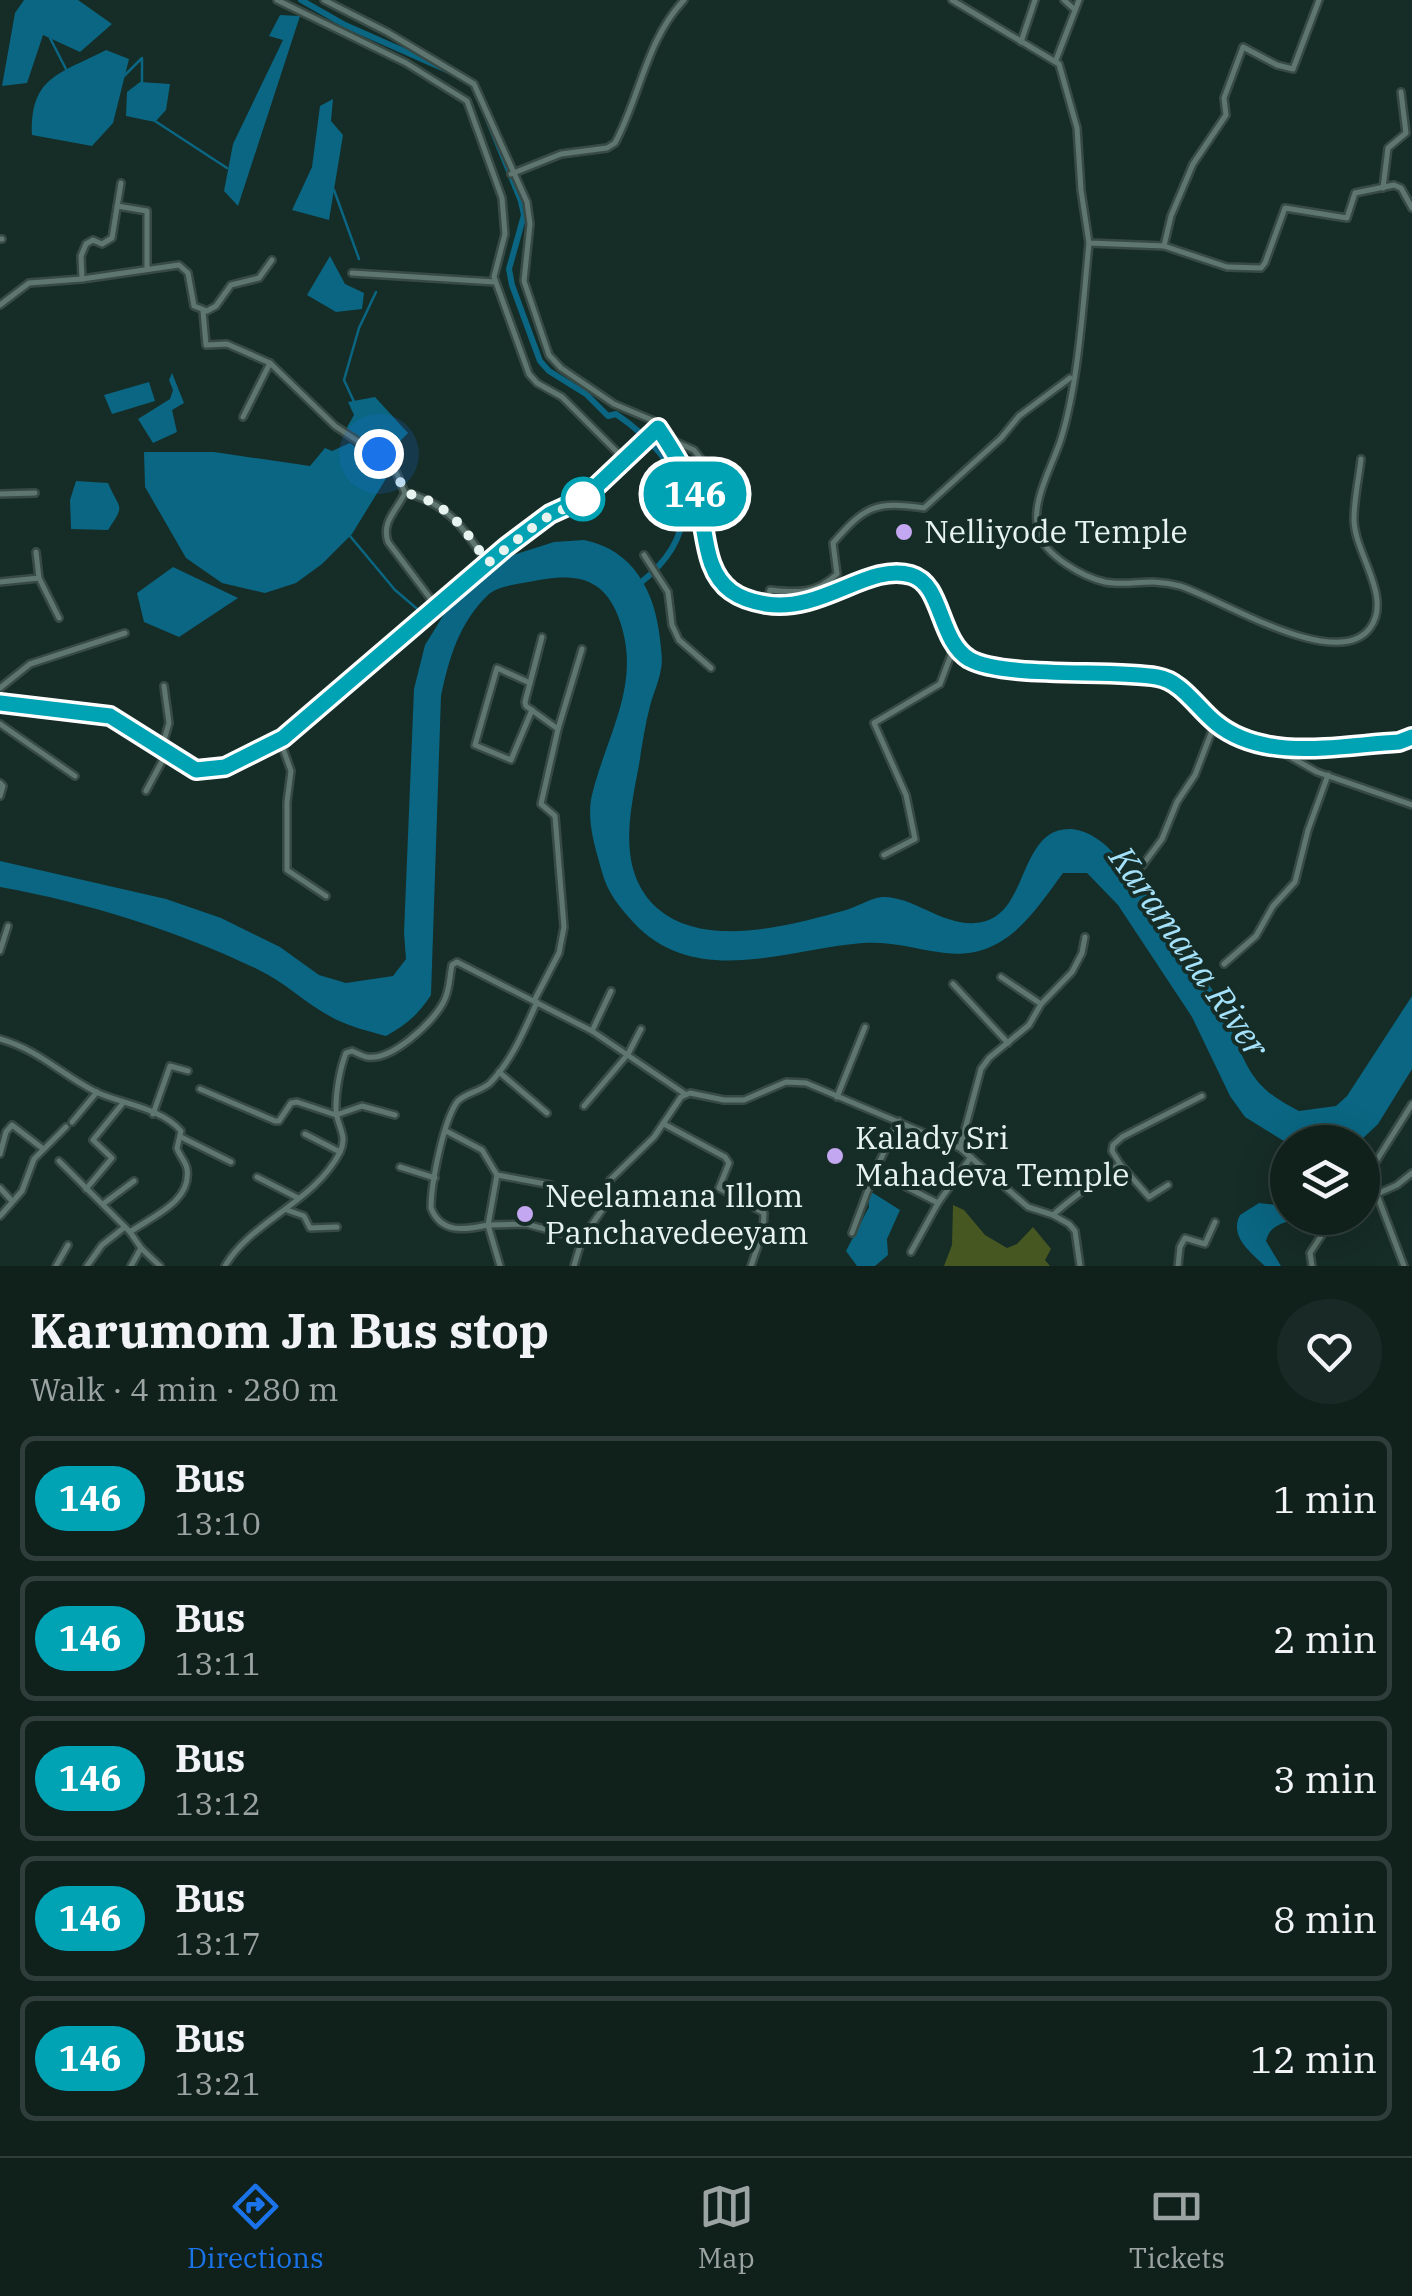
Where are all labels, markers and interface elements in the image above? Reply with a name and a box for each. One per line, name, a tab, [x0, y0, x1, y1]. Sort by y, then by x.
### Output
your location	[354, 429, 404, 479]
line badge: 146	[638, 462, 752, 526]
text: 146	[663, 471, 727, 517]
unlabelled marker	[562, 478, 604, 520]
place label: Nelliyode Temple	[924, 510, 1188, 552]
marker: Nelliyode Temple	[893, 521, 915, 543]
water label: Karamana River	[1099, 836, 1281, 1068]
place label: Kalady Sri Mahadeva Temple	[855, 1116, 1129, 1195]
map controls	[1270, 1125, 1380, 1235]
button: layers	[1270, 1125, 1380, 1235]
marker: Kalady Sri Mahadeva Temple	[824, 1145, 846, 1167]
place label: Neelamana Illom Panchavedeeyam	[545, 1174, 808, 1253]
marker: Neelamana Illom Panchavedeeyam	[514, 1203, 536, 1225]
text: Karumom Jn Bus stop	[30, 1299, 549, 1361]
button: heart	[1277, 1299, 1382, 1404]
text: Walk · 4 min · 280 m	[30, 1368, 338, 1410]
text: Bus	[175, 1453, 245, 1502]
text: 1 min	[1273, 1474, 1377, 1523]
text: 146	[58, 1475, 122, 1521]
text: 13:10	[175, 1502, 261, 1544]
text: Bus	[175, 1593, 245, 1642]
text: 2 min	[1273, 1614, 1377, 1663]
text: 146	[58, 1615, 122, 1661]
text: 13:11	[175, 1642, 261, 1684]
text: Bus	[175, 1733, 245, 1782]
text: 3 min	[1273, 1754, 1377, 1803]
text: 146	[58, 1755, 122, 1801]
text: 13:12	[175, 1782, 261, 1824]
text: Bus	[175, 1873, 245, 1922]
text: 8 min	[1273, 1894, 1377, 1943]
text: 146	[58, 1895, 122, 1941]
text: 13:17	[175, 1922, 261, 1964]
text: Bus	[175, 2013, 245, 2062]
text: 12 min	[1250, 2034, 1377, 2083]
text: 146	[58, 2035, 122, 2081]
text: 13:21	[175, 2062, 261, 2104]
tab: Directions	[187, 2179, 324, 2276]
tab: Map	[698, 2179, 755, 2276]
tab: Tickets	[1129, 2179, 1225, 2276]

